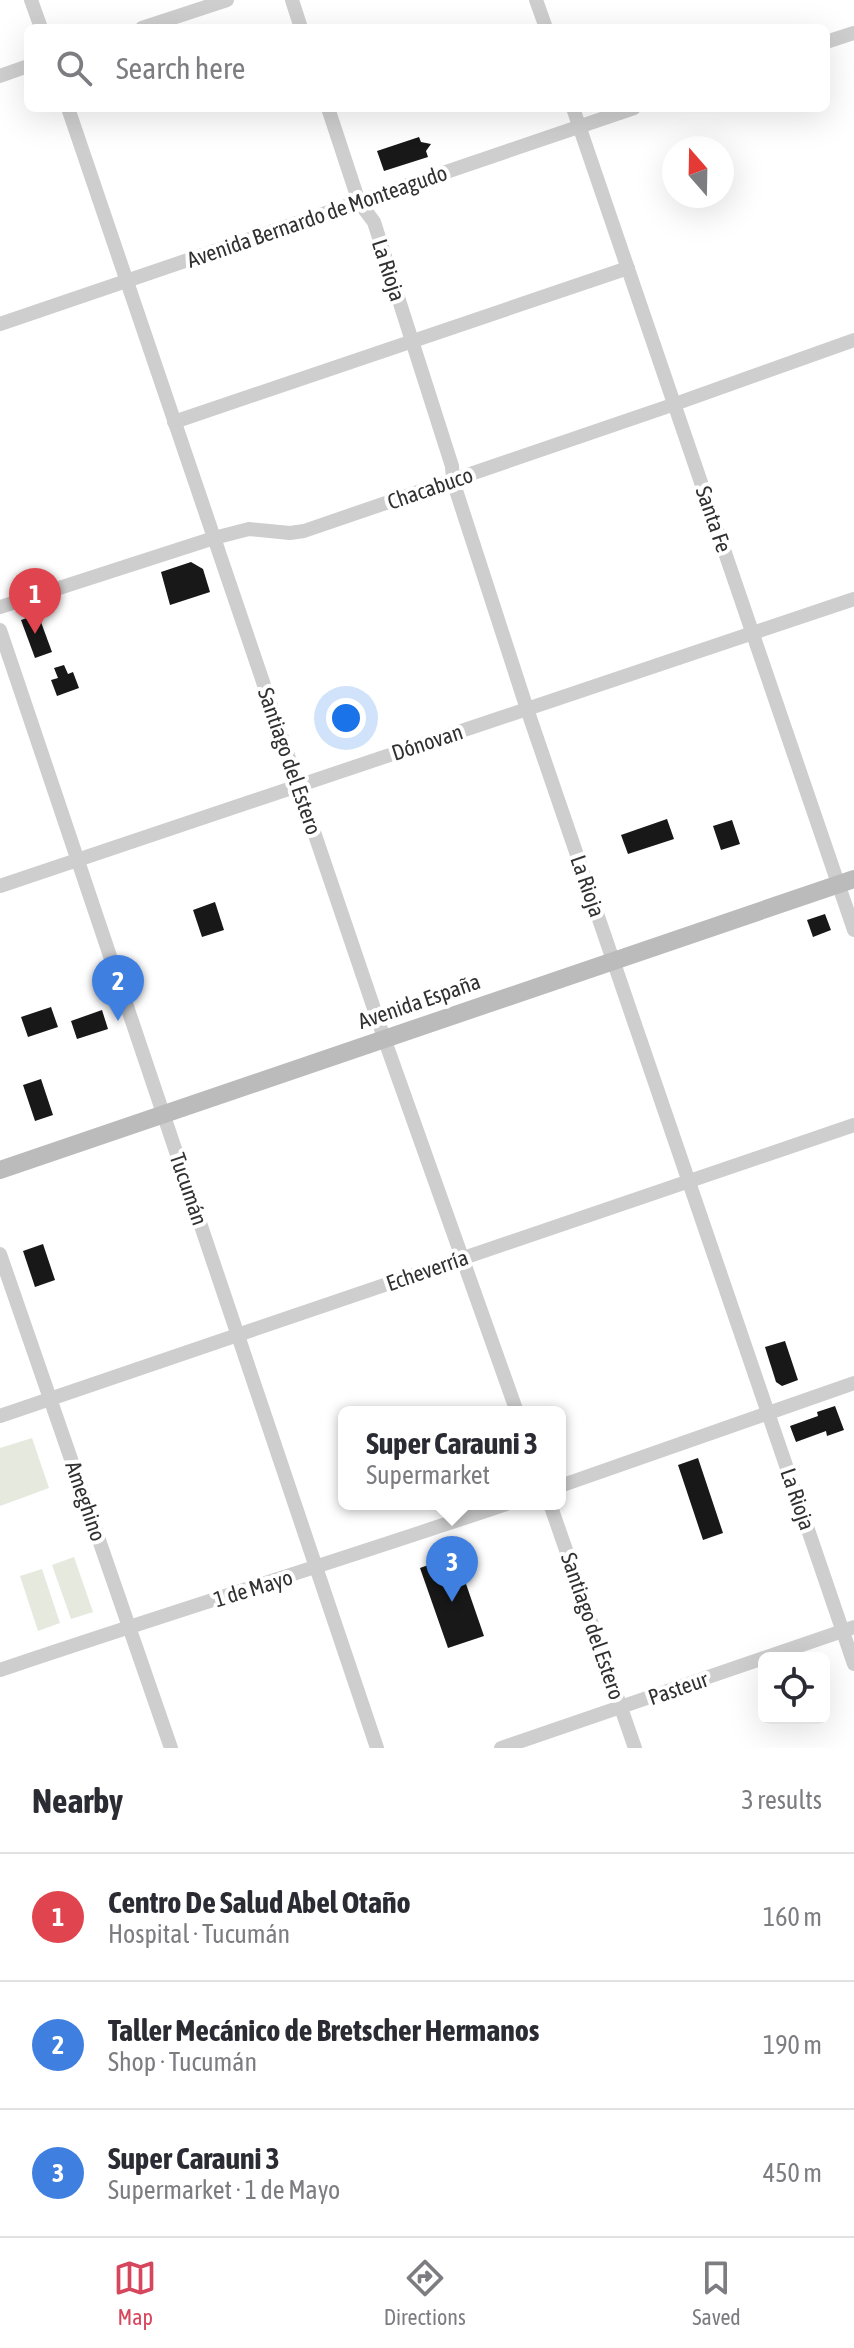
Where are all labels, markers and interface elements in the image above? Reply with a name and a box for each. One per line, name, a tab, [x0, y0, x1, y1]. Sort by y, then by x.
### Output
search box	[24, 24, 830, 112]
icon: search	[52, 46, 96, 90]
text: Search here	[116, 51, 245, 85]
north arrow	[662, 136, 734, 208]
street label: Avenida Bernardo de Monteagudo	[183, 159, 451, 273]
street label: La Rioja	[367, 236, 411, 304]
street label: Chacabuco	[384, 461, 476, 515]
street label: Santa Fe	[691, 483, 737, 555]
pin: 1	[9, 568, 61, 634]
street label: Santiago del Estero	[253, 684, 327, 838]
your location	[326, 698, 366, 738]
street label: Dónovan	[388, 718, 466, 766]
street label: La Rioja	[565, 852, 611, 920]
pin: 2	[92, 955, 144, 1021]
street label: Avenida España	[354, 968, 484, 1034]
street label: Tucumán	[165, 1149, 213, 1229]
street label: Echeverría	[383, 1244, 471, 1296]
popup	[338, 1406, 566, 1510]
text: Super Carauni 3	[366, 1426, 538, 1460]
street label: Ameghino	[60, 1458, 112, 1544]
text: Supermarket	[366, 1460, 490, 1490]
street label: La Rioja	[775, 1465, 821, 1533]
pin: 3	[426, 1536, 478, 1602]
street label: Santiago del Estero	[556, 1549, 630, 1703]
street label: 1 de Mayo	[210, 1564, 296, 1612]
map controls	[758, 1652, 830, 1724]
button: locate	[758, 1652, 830, 1724]
street label: Pasteur	[645, 1666, 712, 1710]
text: Nearby	[32, 1781, 123, 1820]
text: 3 results	[741, 1785, 822, 1815]
text: Centro De Salud Abel Otaño	[108, 1885, 411, 1919]
text: 1	[52, 1902, 64, 1932]
text: 160 m	[763, 1902, 822, 1932]
text: Hospital · Tucumán	[108, 1919, 290, 1949]
text: Taller Mecánico de Bretscher Hermanos	[108, 2013, 539, 2047]
text: 2	[52, 2030, 64, 2060]
text: 190 m	[763, 2030, 822, 2060]
text: Shop · Tucumán	[108, 2047, 257, 2077]
text: Super Carauni 3	[108, 2141, 280, 2175]
text: 3	[52, 2158, 64, 2188]
text: 450 m	[763, 2158, 822, 2188]
text: Supermarket · 1 de Mayo	[108, 2175, 340, 2205]
tab: Map	[113, 2256, 157, 2330]
tab: Directions	[384, 2256, 466, 2330]
tab: Saved	[692, 2256, 741, 2330]

